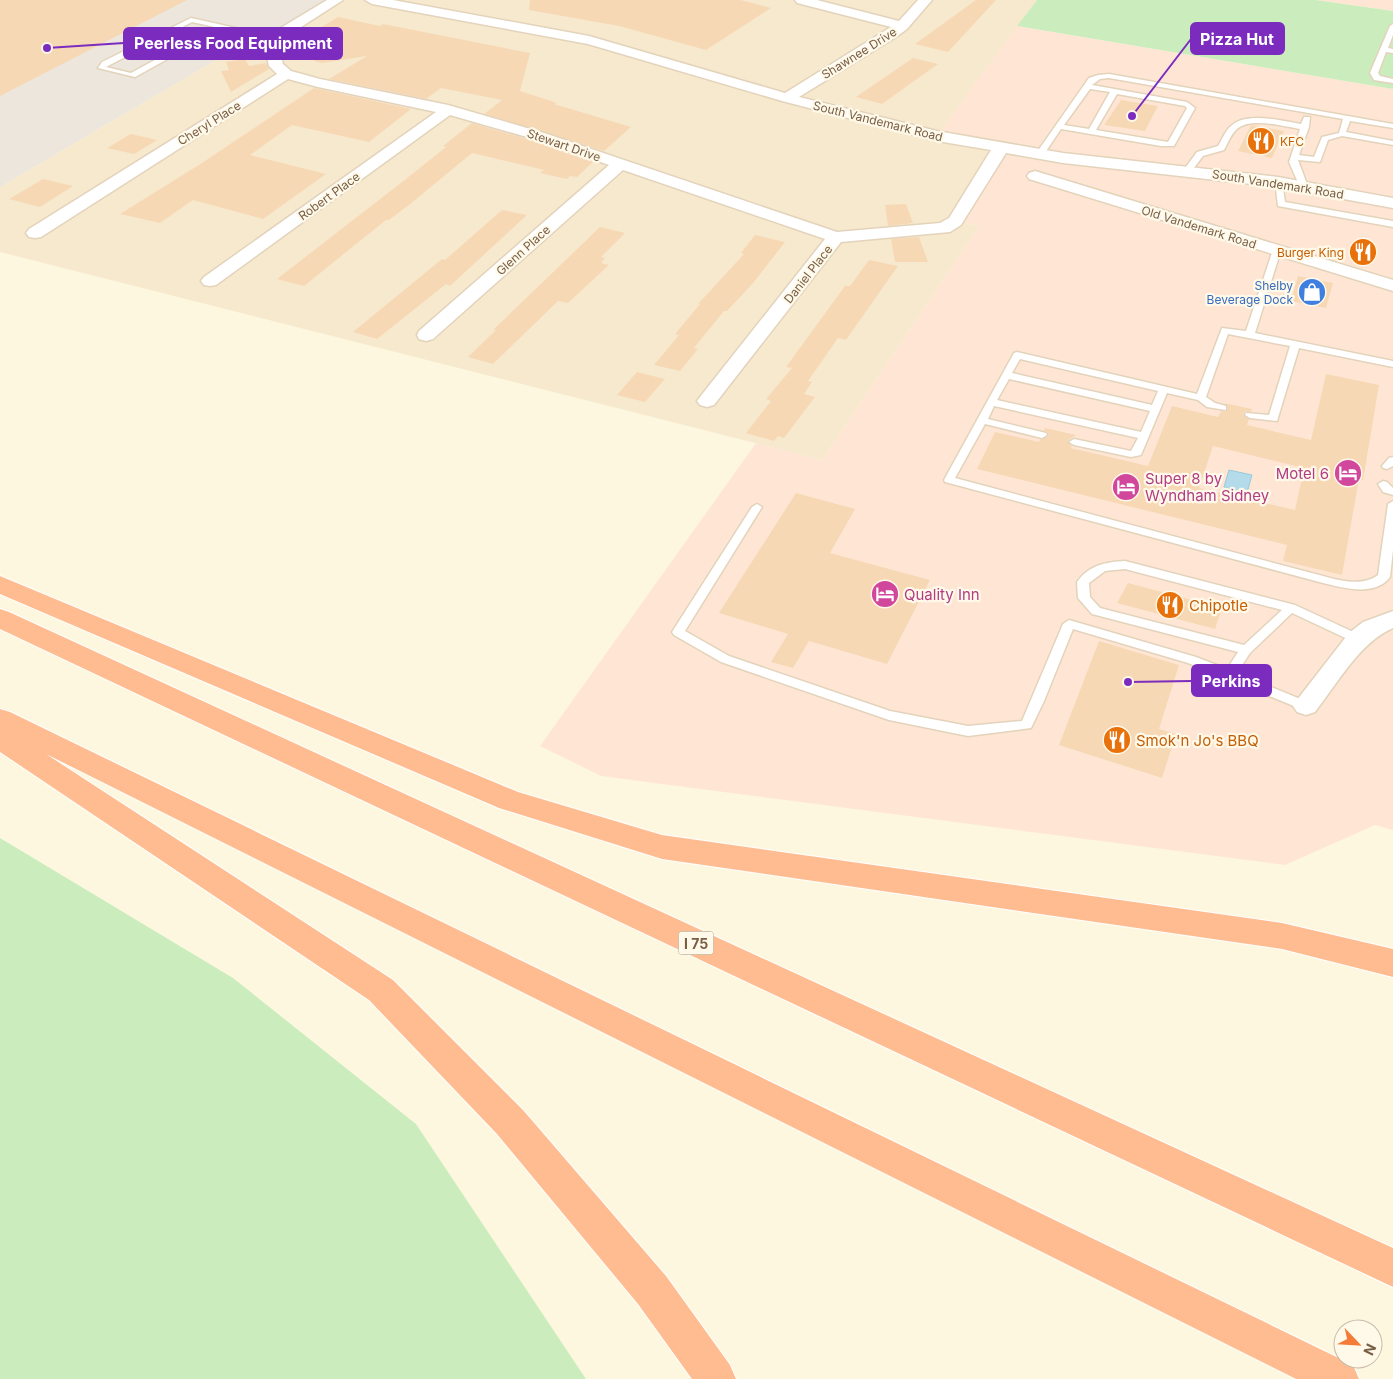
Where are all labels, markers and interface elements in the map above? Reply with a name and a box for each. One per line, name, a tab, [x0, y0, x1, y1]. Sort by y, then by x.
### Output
callout: Pizza Hut	[1191, 23, 1284, 54]
street label: Shawnee Drive	[819, 24, 899, 82]
callout: Peerless Food Equipment	[124, 28, 342, 59]
text: Pizza Hut	[1200, 29, 1274, 49]
text: Peerless Food Equipment	[134, 33, 332, 53]
street label: Cheryl Place	[175, 98, 243, 148]
street label: South Vandemark Road	[812, 98, 944, 144]
street label: Stewart Drive	[525, 125, 603, 165]
restaurant icon: KFC	[1246, 126, 1276, 156]
place label: KFC	[1280, 134, 1304, 149]
street label: South Vandemark Road	[1211, 166, 1345, 202]
street label: Robert Place	[295, 169, 363, 223]
street label: Old Vandemark Road	[1140, 202, 1258, 252]
street label: Glenn Place	[493, 222, 553, 278]
restaurant icon: Burger King	[1348, 237, 1378, 267]
street label: Daniel Place	[781, 242, 835, 306]
place label: Burger King	[1277, 245, 1344, 260]
shop icon: Shelby Beverage Dock	[1297, 277, 1327, 307]
place label: Shelby Beverage Dock	[1207, 278, 1293, 307]
hotel icon: Motel 6	[1333, 458, 1363, 488]
place label: Motel 6	[1276, 464, 1329, 483]
place label: Super 8 by Wyndham Sidney	[1145, 469, 1270, 505]
hotel icon: Super 8 by Wyndham Sidney	[1111, 472, 1141, 502]
hotel icon: Quality Inn	[870, 579, 900, 609]
place label: Quality Inn	[904, 585, 980, 604]
restaurant icon: Chipotle	[1155, 590, 1185, 620]
place label: Chipotle	[1189, 596, 1248, 615]
callout: Perkins	[1192, 665, 1271, 696]
text: Perkins	[1201, 671, 1261, 691]
restaurant icon: Smok'n Jo's BBQ	[1102, 725, 1132, 755]
place label: Smok'n Jo's BBQ	[1136, 731, 1259, 750]
road number: I 75	[678, 931, 714, 954]
north arrow	[1333, 1319, 1383, 1369]
text: N	[1360, 1341, 1380, 1358]

